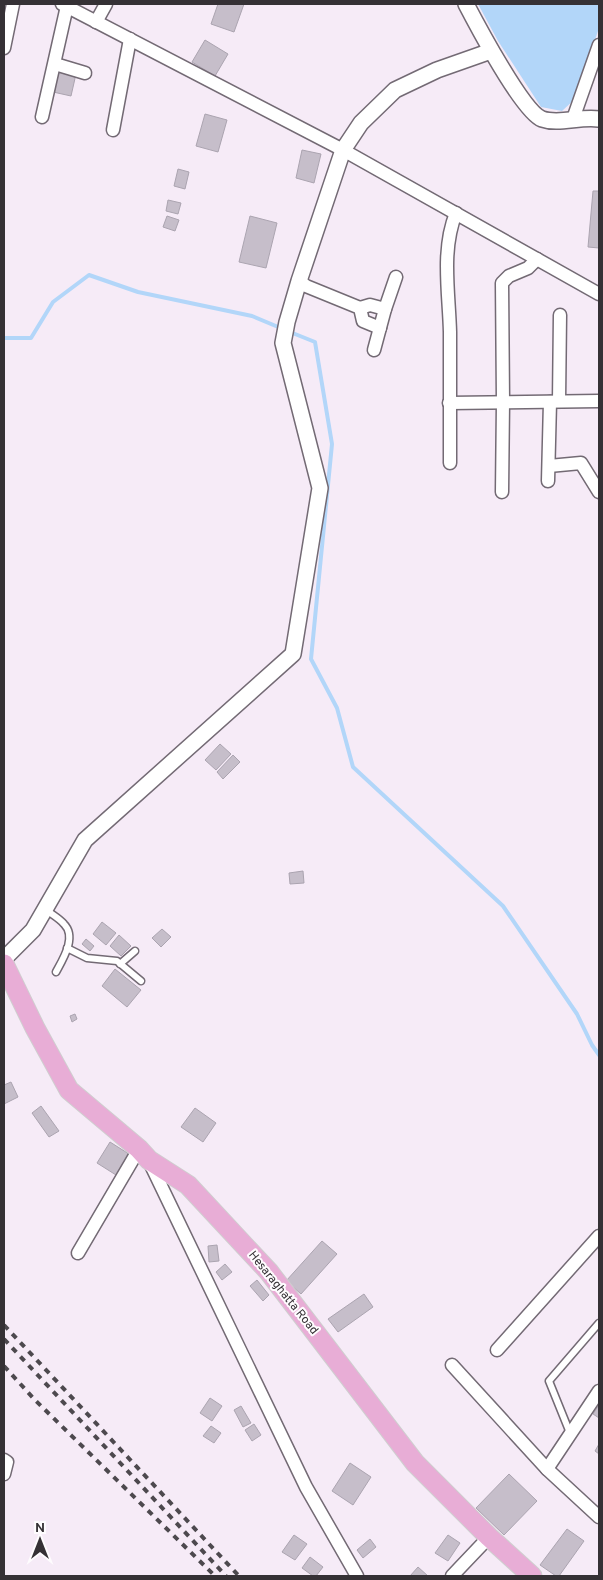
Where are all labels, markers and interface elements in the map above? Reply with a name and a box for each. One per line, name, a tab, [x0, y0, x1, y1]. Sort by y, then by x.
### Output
street label: Hesaraghatta Road	[244, 1248, 322, 1338]
north arrow	[15, 1515, 65, 1565]
text: N	[35, 1520, 45, 1537]

